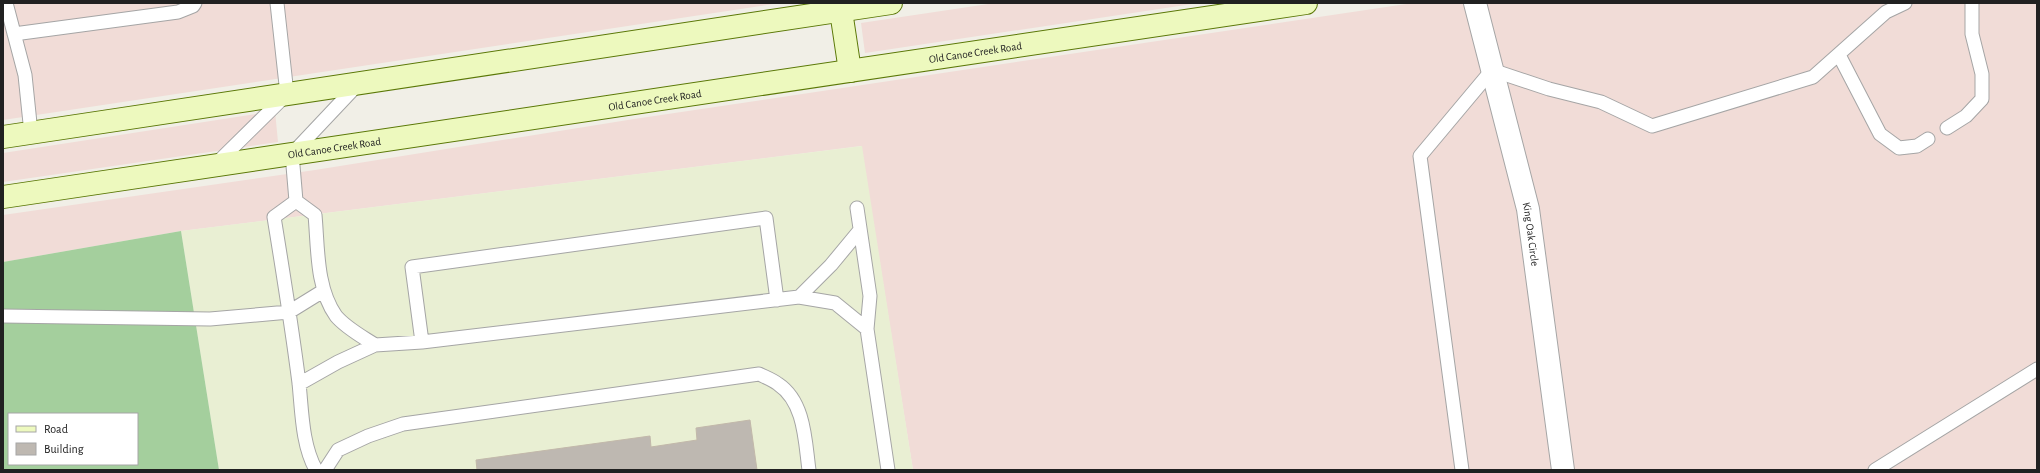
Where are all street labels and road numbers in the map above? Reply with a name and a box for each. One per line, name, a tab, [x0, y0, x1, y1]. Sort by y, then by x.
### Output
street label: Old Canoe Creek Road	[928, 40, 1023, 65]
street label: Old Canoe Creek Road	[608, 88, 702, 112]
street label: Old Canoe Creek Road	[287, 135, 382, 160]
street label: King Oak Circle	[1521, 201, 1541, 267]

